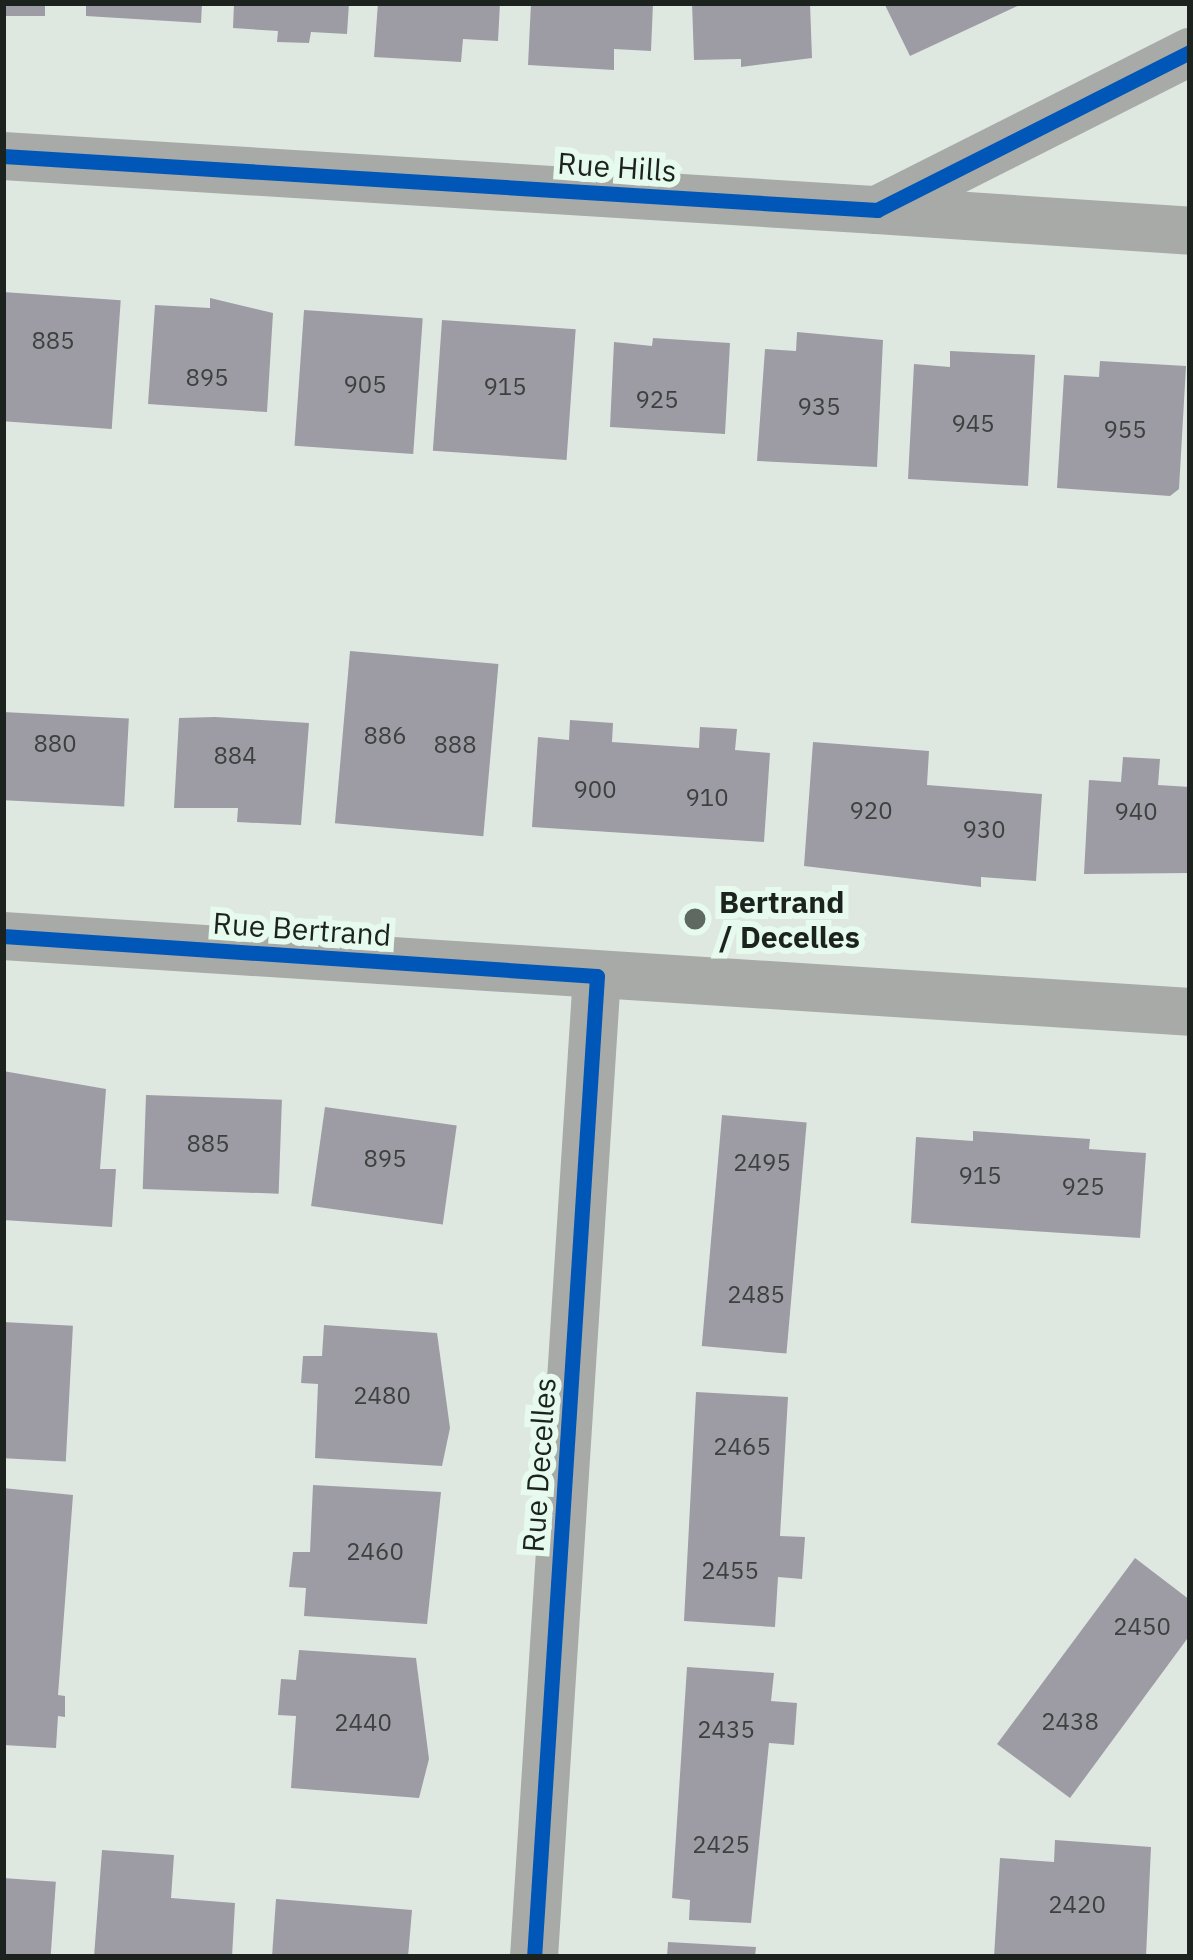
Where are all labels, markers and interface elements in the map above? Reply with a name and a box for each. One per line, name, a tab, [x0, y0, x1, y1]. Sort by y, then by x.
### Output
street label: Rue Hills	[556, 145, 678, 189]
house number: 885	[31, 327, 75, 355]
house number: 895	[185, 364, 229, 392]
house number: 905	[343, 371, 387, 399]
house number: 915	[483, 373, 527, 401]
house number: 925	[635, 386, 679, 414]
house number: 935	[797, 393, 841, 421]
house number: 945	[951, 410, 995, 438]
house number: 955	[1103, 416, 1147, 444]
house number: 886	[363, 722, 407, 750]
house number: 880	[33, 730, 77, 758]
house number: 888	[433, 731, 477, 759]
house number: 884	[213, 742, 257, 770]
house number: 900	[573, 776, 617, 804]
house number: 910	[685, 784, 729, 812]
house number: 920	[849, 797, 893, 825]
house number: 940	[1114, 798, 1158, 826]
house number: 930	[962, 816, 1006, 844]
place label: Bertrand / Decelles	[719, 884, 860, 954]
street label: Rue Bertrand	[212, 905, 392, 953]
marker: Bertrand / Decelles	[682, 906, 708, 932]
house number: 885	[186, 1130, 230, 1158]
house number: 895	[363, 1145, 407, 1173]
house number: 2495	[733, 1149, 791, 1177]
house number: 915	[958, 1162, 1002, 1190]
house number: 925	[1061, 1173, 1105, 1201]
house number: 2485	[727, 1281, 785, 1309]
street label: Rue Decelles	[515, 1376, 563, 1554]
house number: 2480	[353, 1382, 411, 1410]
house number: 2465	[713, 1433, 771, 1461]
house number: 2460	[346, 1538, 404, 1566]
house number: 2455	[701, 1557, 759, 1585]
house number: 2450	[1113, 1613, 1171, 1641]
house number: 2438	[1041, 1708, 1099, 1736]
house number: 2440	[334, 1709, 392, 1737]
house number: 2435	[697, 1716, 755, 1744]
house number: 2425	[692, 1831, 750, 1859]
house number: 2420	[1048, 1891, 1106, 1919]

